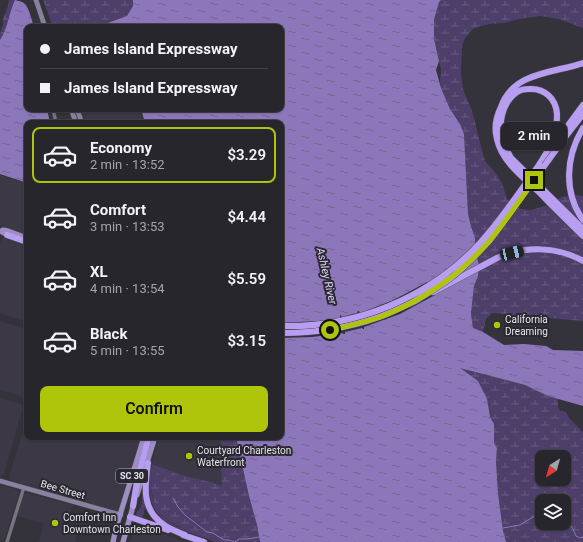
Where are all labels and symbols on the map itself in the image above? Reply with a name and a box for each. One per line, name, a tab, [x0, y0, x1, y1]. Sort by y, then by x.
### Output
callout: 2 min	[501, 122, 567, 150]
route end	[525, 171, 543, 189]
car	[499, 244, 525, 262]
water label: Ashley River	[313, 246, 339, 306]
place label: California Dreaming	[505, 314, 548, 337]
marker: California Dreaming	[492, 320, 502, 330]
route start	[321, 321, 339, 339]
place label: Courtyard Charleston Waterfront	[197, 445, 291, 468]
north arrow	[535, 450, 571, 486]
marker: Courtyard Charleston Waterfront	[184, 451, 194, 461]
road number: SC 30	[116, 469, 148, 483]
street label: Bee Street	[39, 478, 86, 501]
place label: Comfort Inn Downtown Charleston	[63, 512, 161, 535]
marker: Comfort Inn Downtown Charleston	[50, 518, 60, 528]

